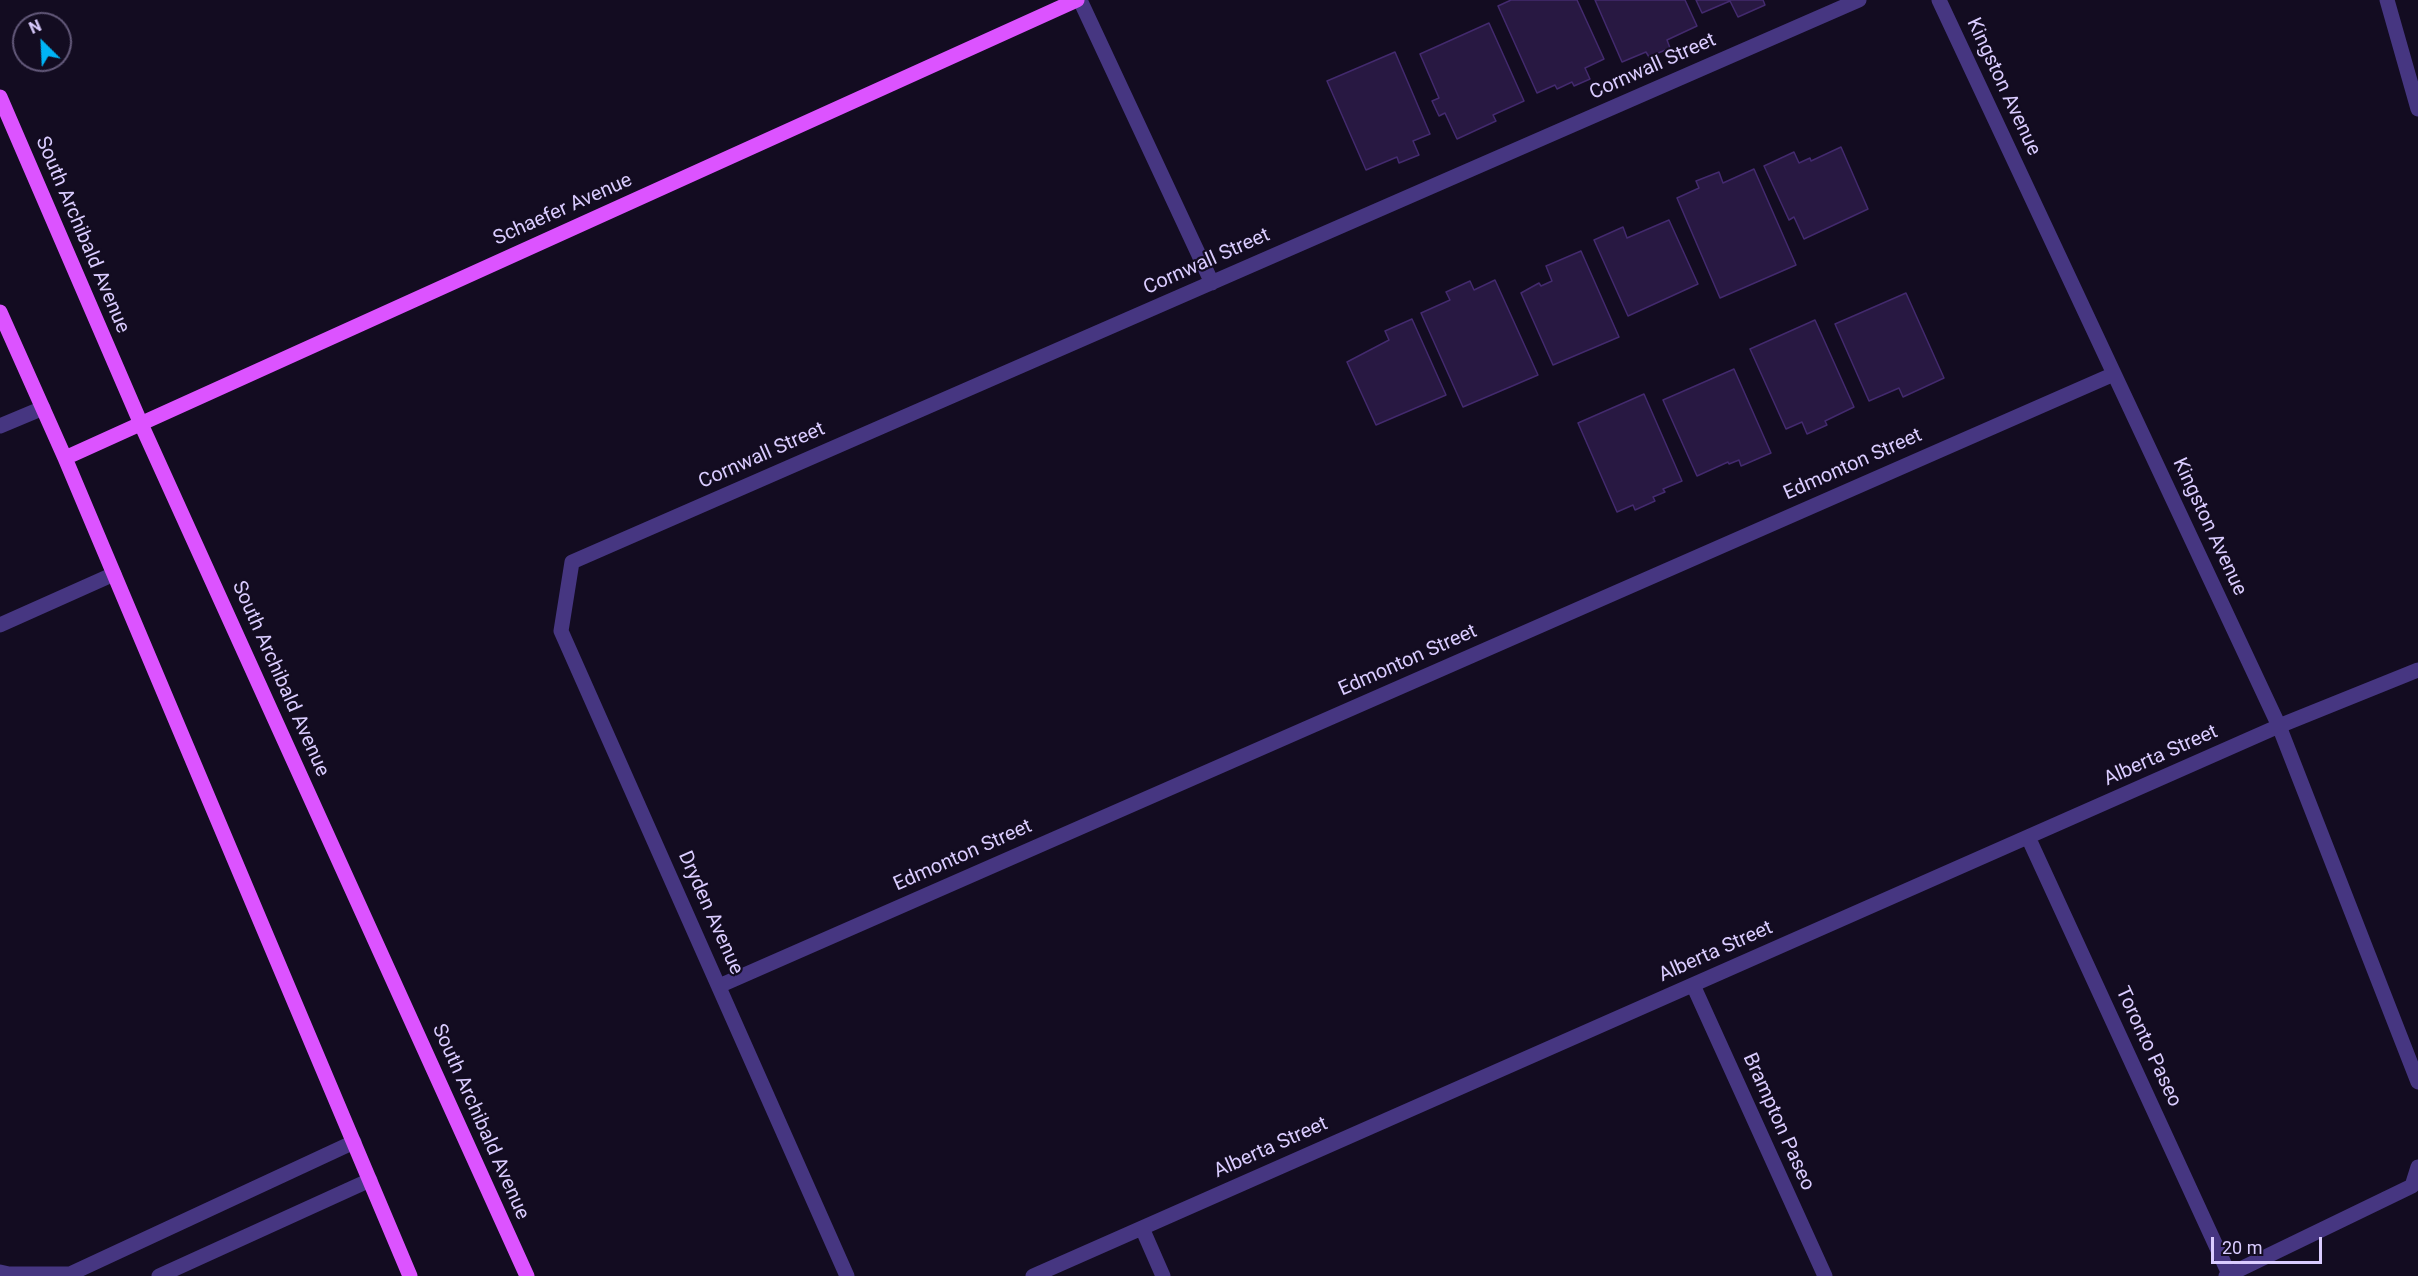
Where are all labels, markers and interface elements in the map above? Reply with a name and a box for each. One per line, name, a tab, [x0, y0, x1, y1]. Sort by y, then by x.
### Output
north arrow	[12, 12, 72, 72]
street label: Kingston Avenue	[1961, 14, 2045, 160]
text: N	[26, 16, 44, 38]
street label: Cornwall Street	[1586, 28, 1720, 106]
street label: South Archibald Avenue	[30, 133, 134, 337]
street label: Schaefer Avenue	[490, 169, 636, 251]
street label: Cornwall Street	[1140, 223, 1274, 301]
street label: Cornwall Street	[695, 417, 829, 495]
street label: Edmonton Street	[1780, 424, 1926, 506]
street label: Kingston Avenue	[2167, 454, 2251, 600]
street label: South Archibald Avenue	[226, 578, 334, 780]
street label: Edmonton Street	[1335, 620, 1481, 702]
street label: Alberta Street	[2100, 720, 2222, 792]
street label: Edmonton Street	[890, 815, 1036, 897]
street label: Dryden Avenue	[672, 848, 748, 978]
street label: Alberta Street	[1655, 916, 1777, 988]
street label: Toronto Paseo	[2110, 983, 2186, 1111]
street label: South Archibald Avenue	[426, 1021, 534, 1223]
street label: Brampton Paseo	[1737, 1050, 1819, 1194]
street label: Alberta Street	[1210, 1112, 1332, 1184]
scale bar	[2214, 1225, 2325, 1263]
text: 20 m	[2222, 1237, 2262, 1258]

